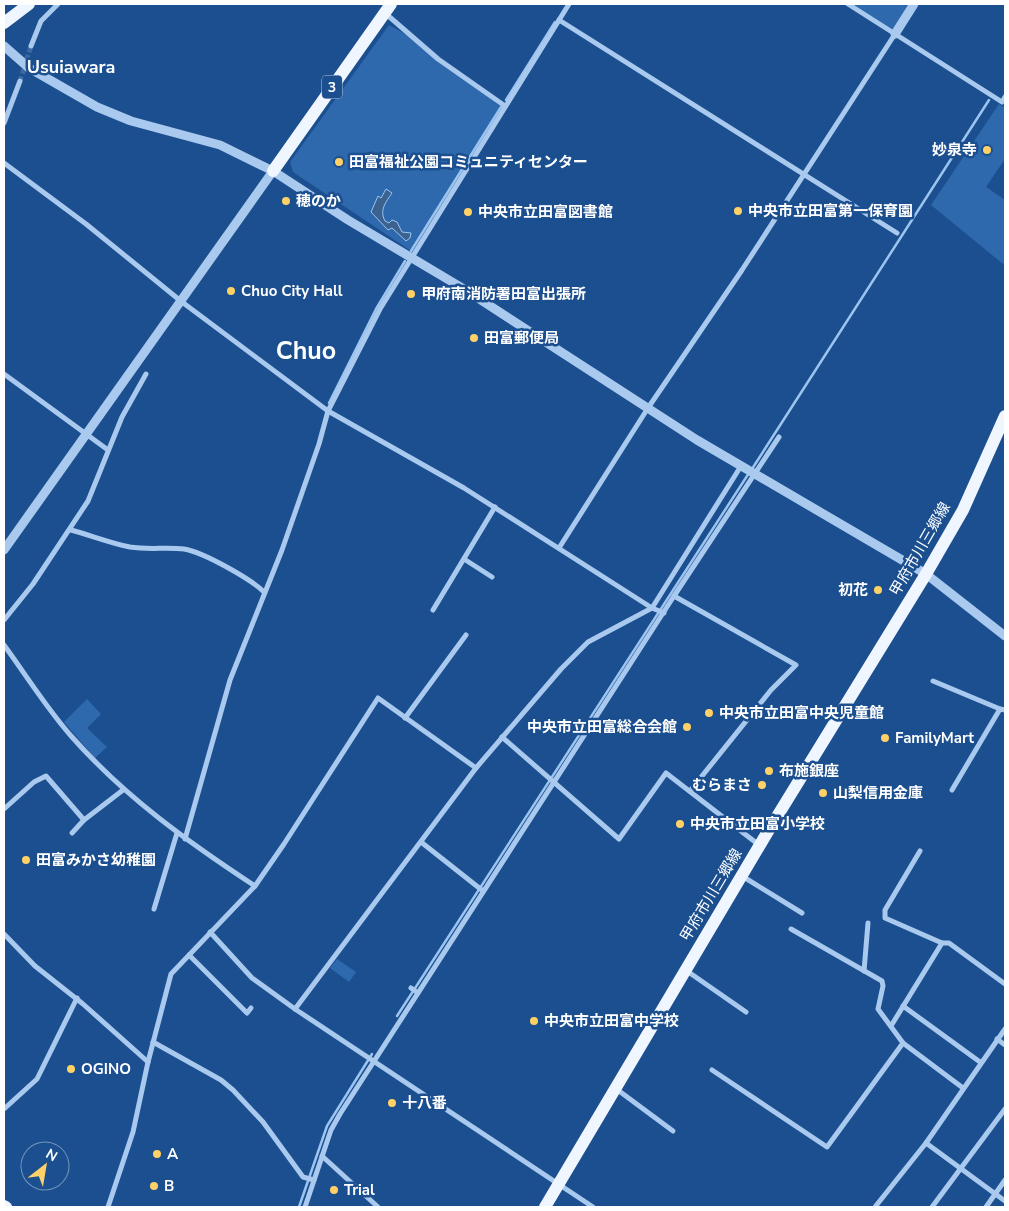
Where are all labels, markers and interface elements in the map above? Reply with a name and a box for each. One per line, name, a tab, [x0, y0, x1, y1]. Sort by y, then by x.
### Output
district label: Usuiawara	[27, 55, 115, 79]
road number: 3	[322, 75, 342, 98]
place label: 妙泉寺	[932, 140, 977, 160]
marker: 妙泉寺	[981, 144, 993, 156]
place label: 田富福祉公園コミュニティセンター	[349, 152, 588, 172]
marker: 田富福祉公園コミュニティセンター	[333, 156, 345, 168]
place label: 穂のか	[296, 191, 341, 211]
marker: 穂のか	[280, 195, 292, 207]
place label: 中央市立田富第一保育園	[748, 201, 913, 221]
place label: 中央市立田富図書館	[478, 202, 613, 222]
marker: 中央市立田富第一保育園	[732, 205, 744, 217]
marker: 中央市立田富図書館	[462, 206, 474, 218]
place label: Chuo City Hall	[241, 281, 343, 301]
place label: 甲府南消防署田富出張所	[421, 284, 586, 304]
marker: Chuo City Hall	[225, 285, 237, 297]
marker: 甲府南消防署田富出張所	[405, 288, 417, 300]
place label: 田富郵便局	[484, 328, 559, 348]
marker: 田富郵便局	[468, 332, 480, 344]
district label: Chuo	[276, 334, 336, 368]
street label: 甲府市川三郷線	[885, 499, 955, 599]
place label: 初花	[838, 580, 868, 600]
marker: 初花	[872, 584, 884, 596]
place label: 中央市立田富中央児童館	[719, 703, 884, 723]
marker: 中央市立田富中央児童館	[703, 707, 715, 719]
place label: 中央市立田富総合会館	[527, 717, 677, 737]
marker: 中央市立田富総合会館	[681, 721, 693, 733]
place label: FamilyMart	[895, 728, 974, 748]
marker: FamilyMart	[879, 732, 891, 744]
place label: 布施銀座	[779, 761, 839, 781]
marker: 布施銀座	[763, 765, 775, 777]
place label: むらまさ	[692, 775, 752, 795]
marker: むらまさ	[756, 779, 768, 791]
place label: 山梨信用金庫	[833, 783, 923, 803]
marker: 山梨信用金庫	[817, 787, 829, 799]
place label: 中央市立田富小学校	[690, 814, 825, 834]
marker: 中央市立田富小学校	[674, 818, 686, 830]
street label: 甲府市川三郷線	[675, 845, 747, 945]
place label: 田富みかさ幼稚園	[36, 850, 156, 870]
marker: 田富みかさ幼稚園	[20, 854, 32, 866]
place label: 中央市立田富中学校	[544, 1011, 679, 1031]
marker: 中央市立田富中学校	[528, 1015, 540, 1027]
place label: OGINO	[81, 1059, 131, 1079]
marker: OGINO	[65, 1063, 77, 1075]
place label: 十八番	[402, 1093, 447, 1113]
marker: 十八番	[386, 1097, 398, 1109]
north arrow	[20, 1141, 70, 1191]
text: N	[42, 1144, 61, 1166]
place label: A	[167, 1144, 179, 1164]
marker: A	[151, 1148, 163, 1160]
place label: B	[164, 1176, 174, 1196]
marker: B	[148, 1180, 160, 1192]
place label: Trial	[344, 1180, 375, 1200]
marker: Trial	[328, 1184, 340, 1196]

